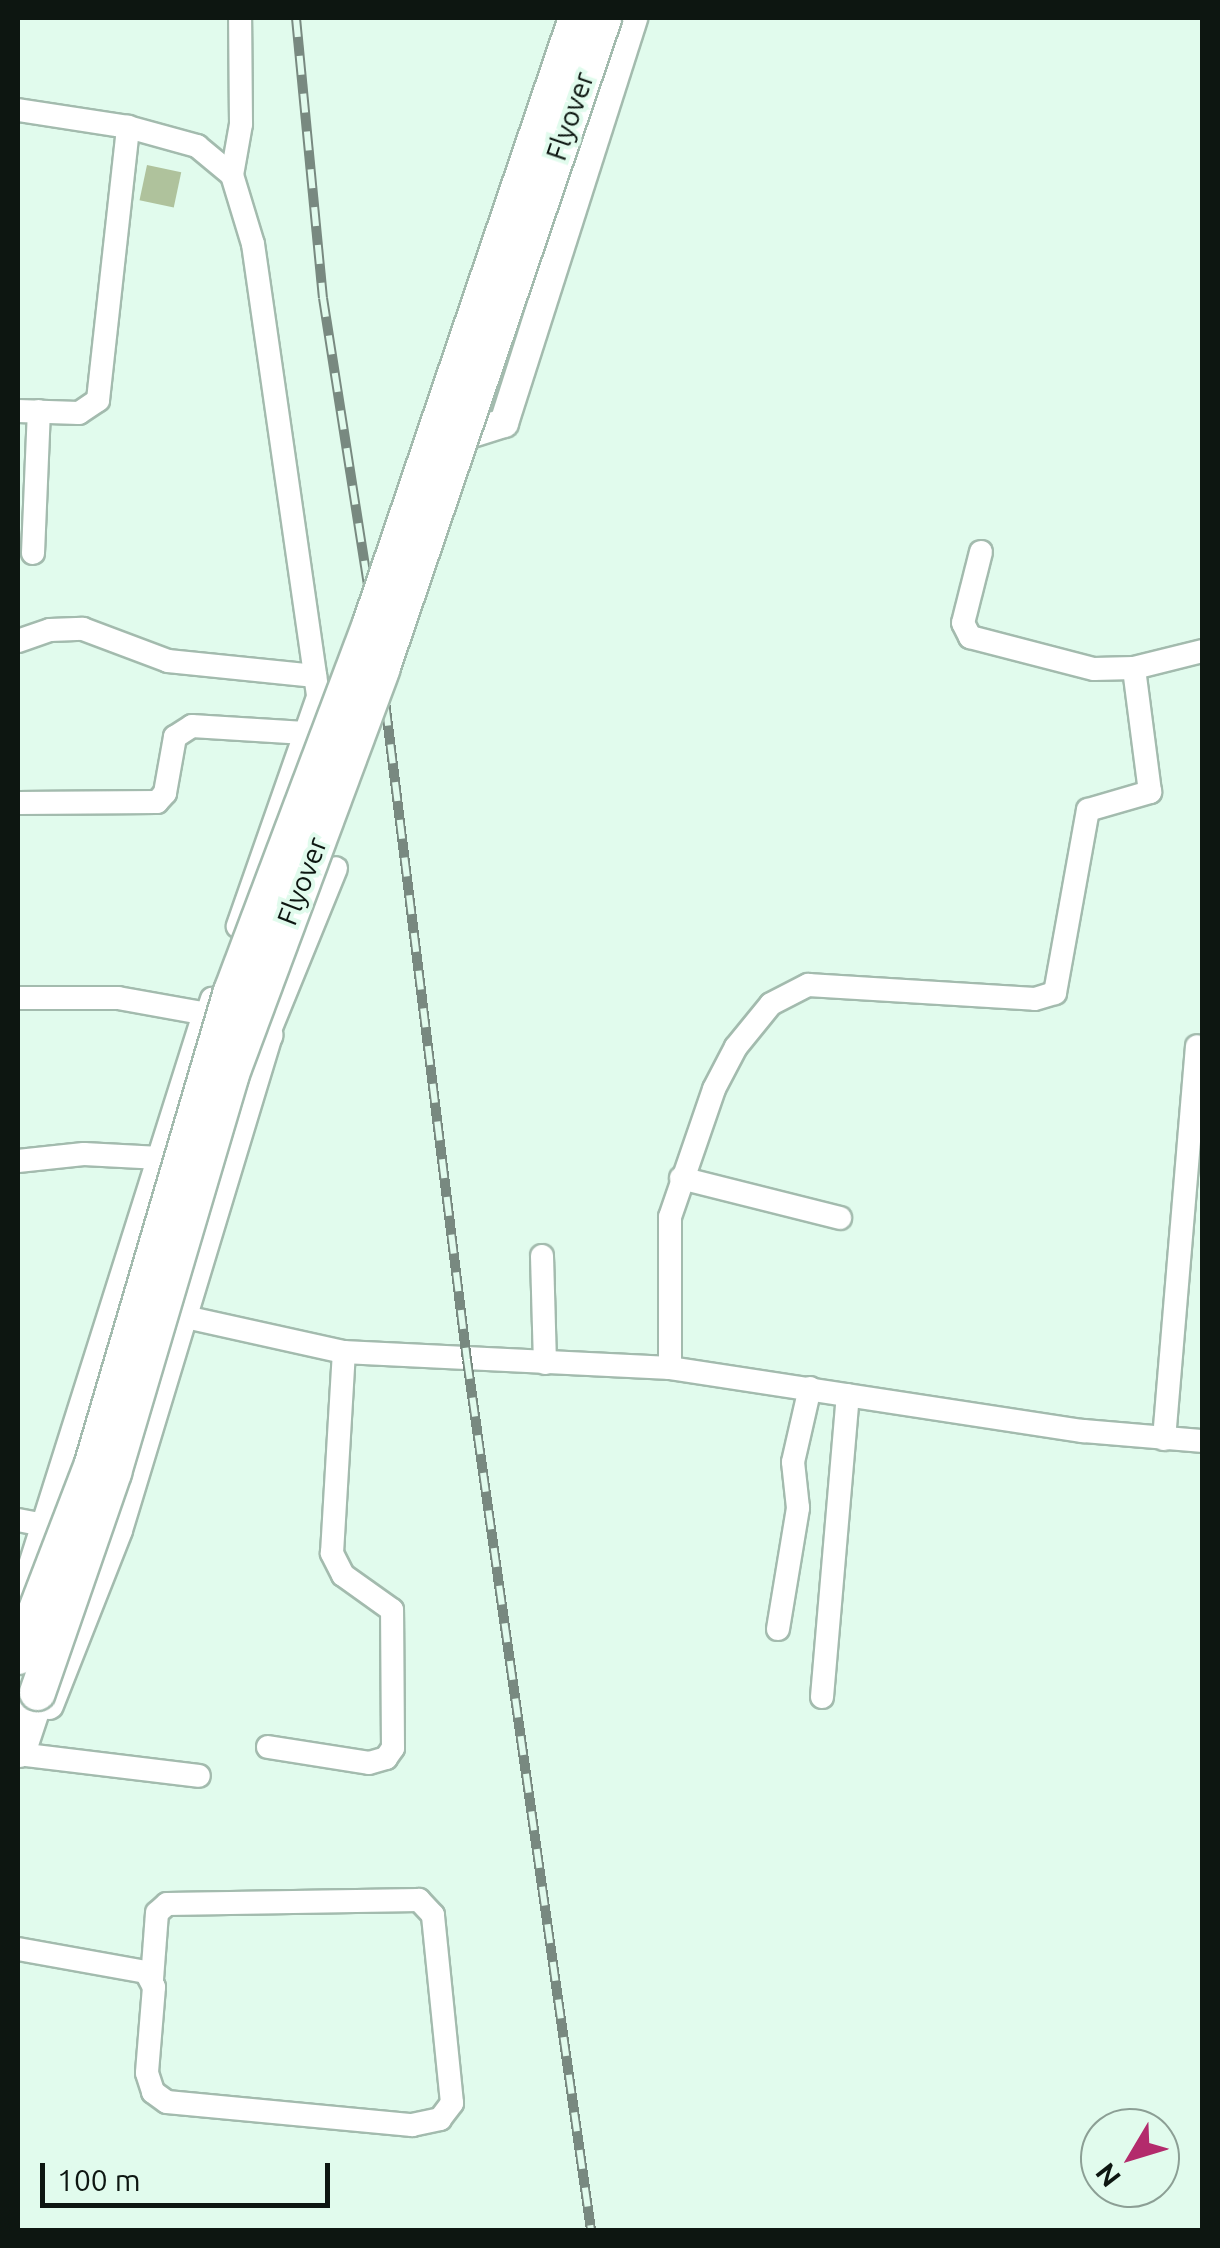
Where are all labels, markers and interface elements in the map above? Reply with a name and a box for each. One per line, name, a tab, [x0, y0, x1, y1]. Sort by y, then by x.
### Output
street label: Flyover	[539, 67, 601, 165]
street label: Flyover	[270, 832, 334, 930]
north arrow	[1080, 2108, 1180, 2208]
scale bar	[45, 2143, 335, 2205]
text: N	[1089, 2158, 1126, 2193]
text: 100 m	[57, 2163, 141, 2197]

